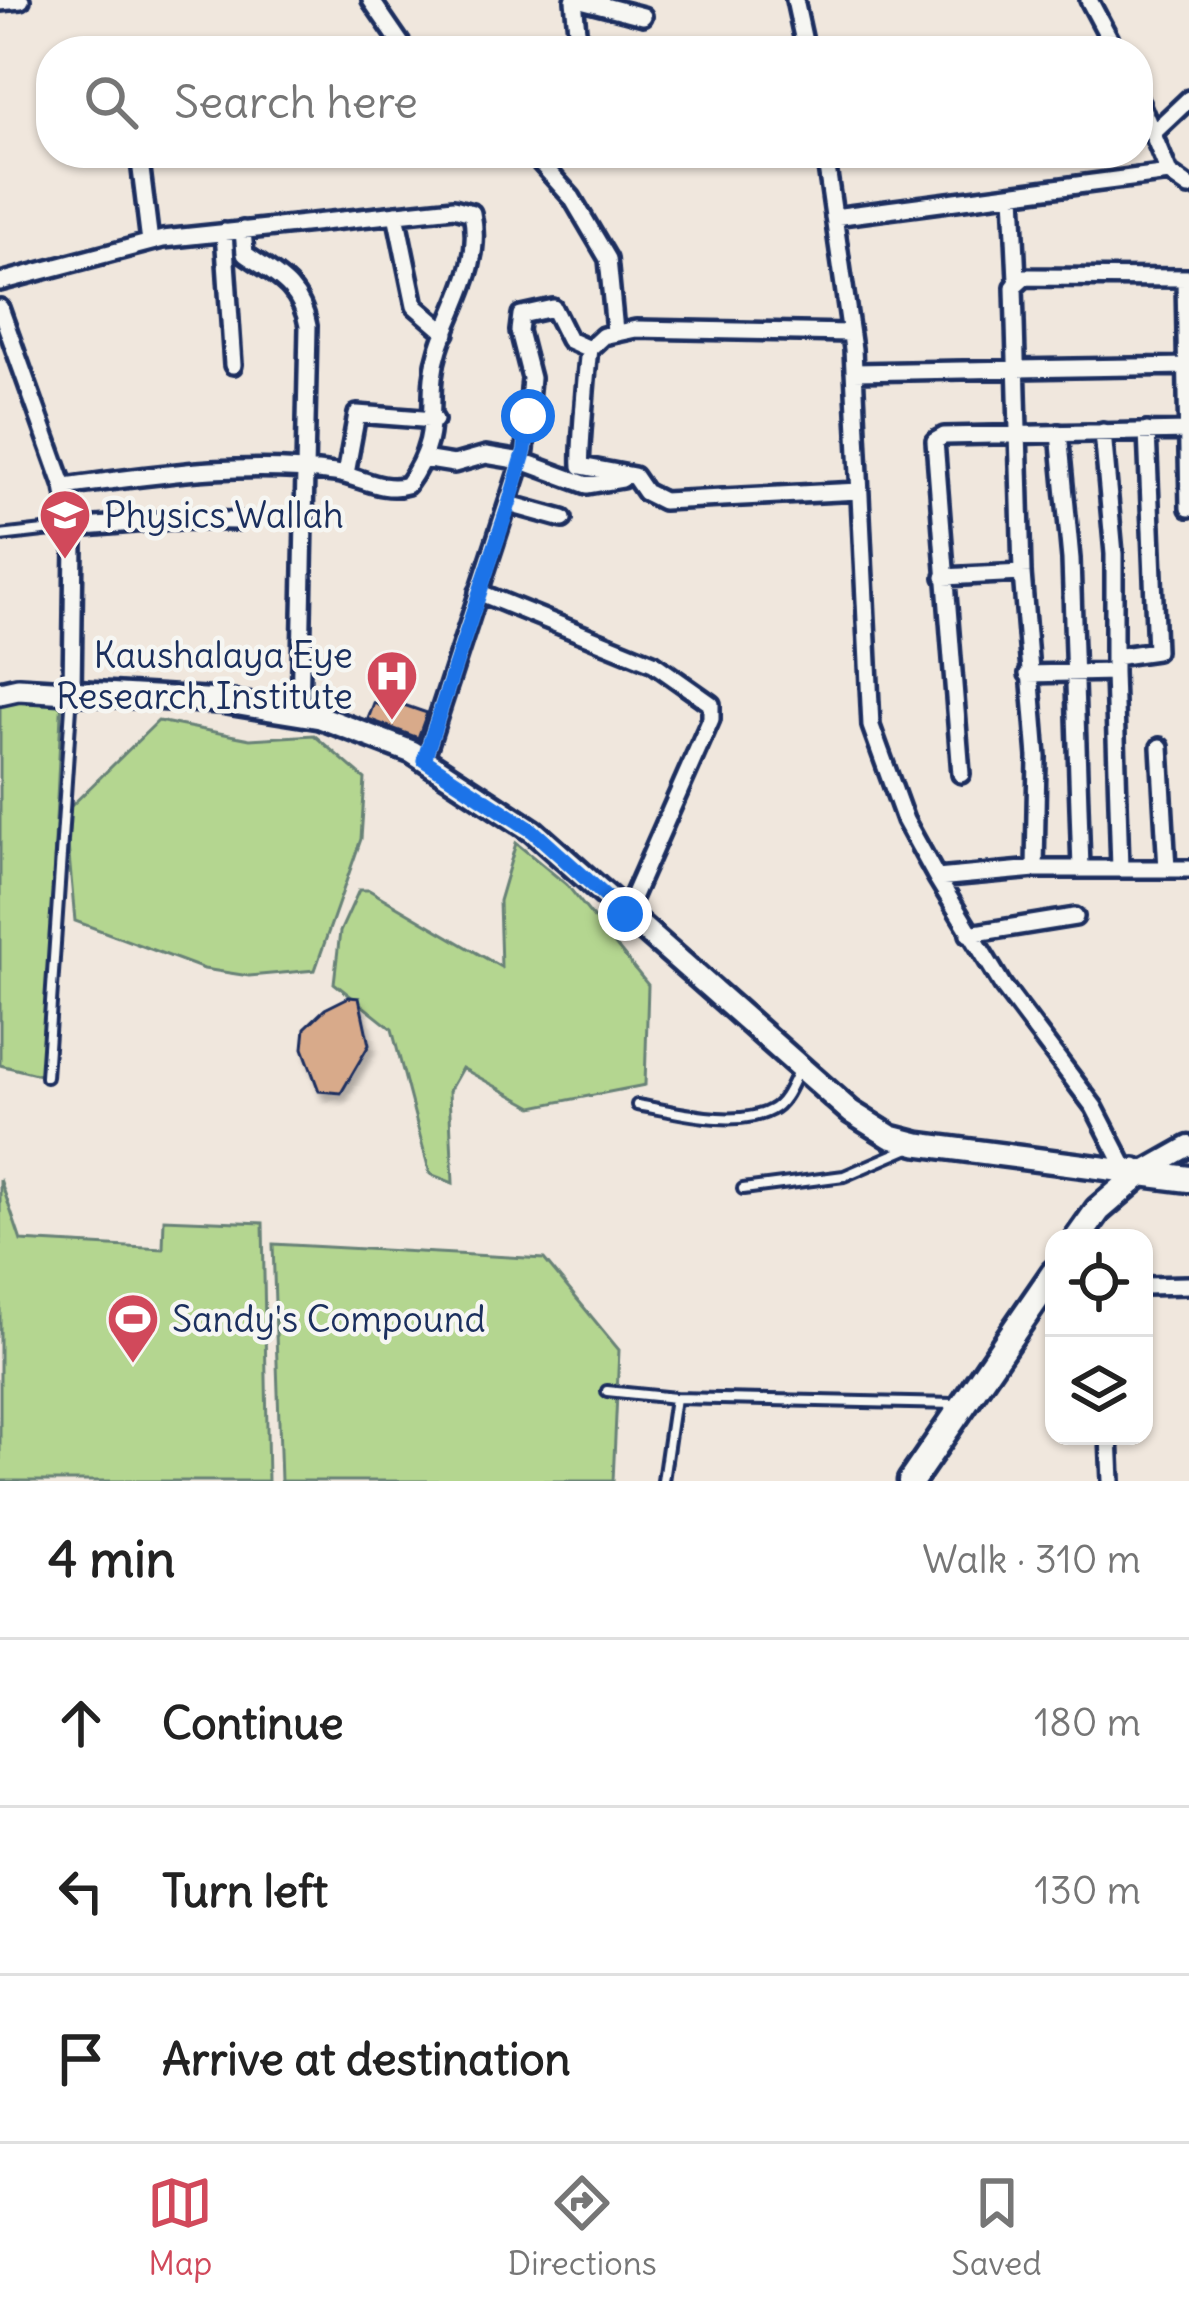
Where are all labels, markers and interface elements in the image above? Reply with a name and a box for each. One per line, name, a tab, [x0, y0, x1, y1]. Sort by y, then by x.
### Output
search box	[36, 36, 1153, 168]
icon: search	[78, 69, 144, 135]
text: Search here	[174, 74, 418, 130]
route start	[501, 389, 555, 443]
school or university icon: Physics Wallah	[37, 487, 93, 561]
place label: Physics Wallah	[104, 493, 344, 538]
place label: Kaushalaya Eye Research Institute	[56, 633, 353, 719]
hospital icon: Kaushalaya Eye Research Institute	[364, 648, 420, 722]
route end	[598, 887, 652, 941]
map controls	[1045, 1229, 1153, 1445]
button: locate	[1045, 1229, 1153, 1337]
sports icon: Sandy's Compound	[105, 1291, 161, 1365]
place label: Sandy's Compound	[172, 1297, 486, 1342]
button: layers	[1045, 1337, 1153, 1445]
text: 4 min	[48, 1527, 175, 1591]
text: Walk · 310 m	[922, 1535, 1141, 1584]
icon: ahead	[48, 1690, 114, 1756]
text: Continue	[162, 1695, 344, 1751]
text: 180 m	[1034, 1698, 1141, 1747]
icon: left	[48, 1858, 114, 1924]
text: Turn left	[162, 1863, 328, 1919]
text: 130 m	[1034, 1866, 1141, 1915]
icon: arrive	[48, 2026, 114, 2092]
text: Arrive at destination	[162, 2031, 571, 2087]
tab: Map	[147, 2170, 213, 2284]
tab: Directions	[508, 2170, 657, 2284]
tab: Saved	[951, 2170, 1042, 2284]

